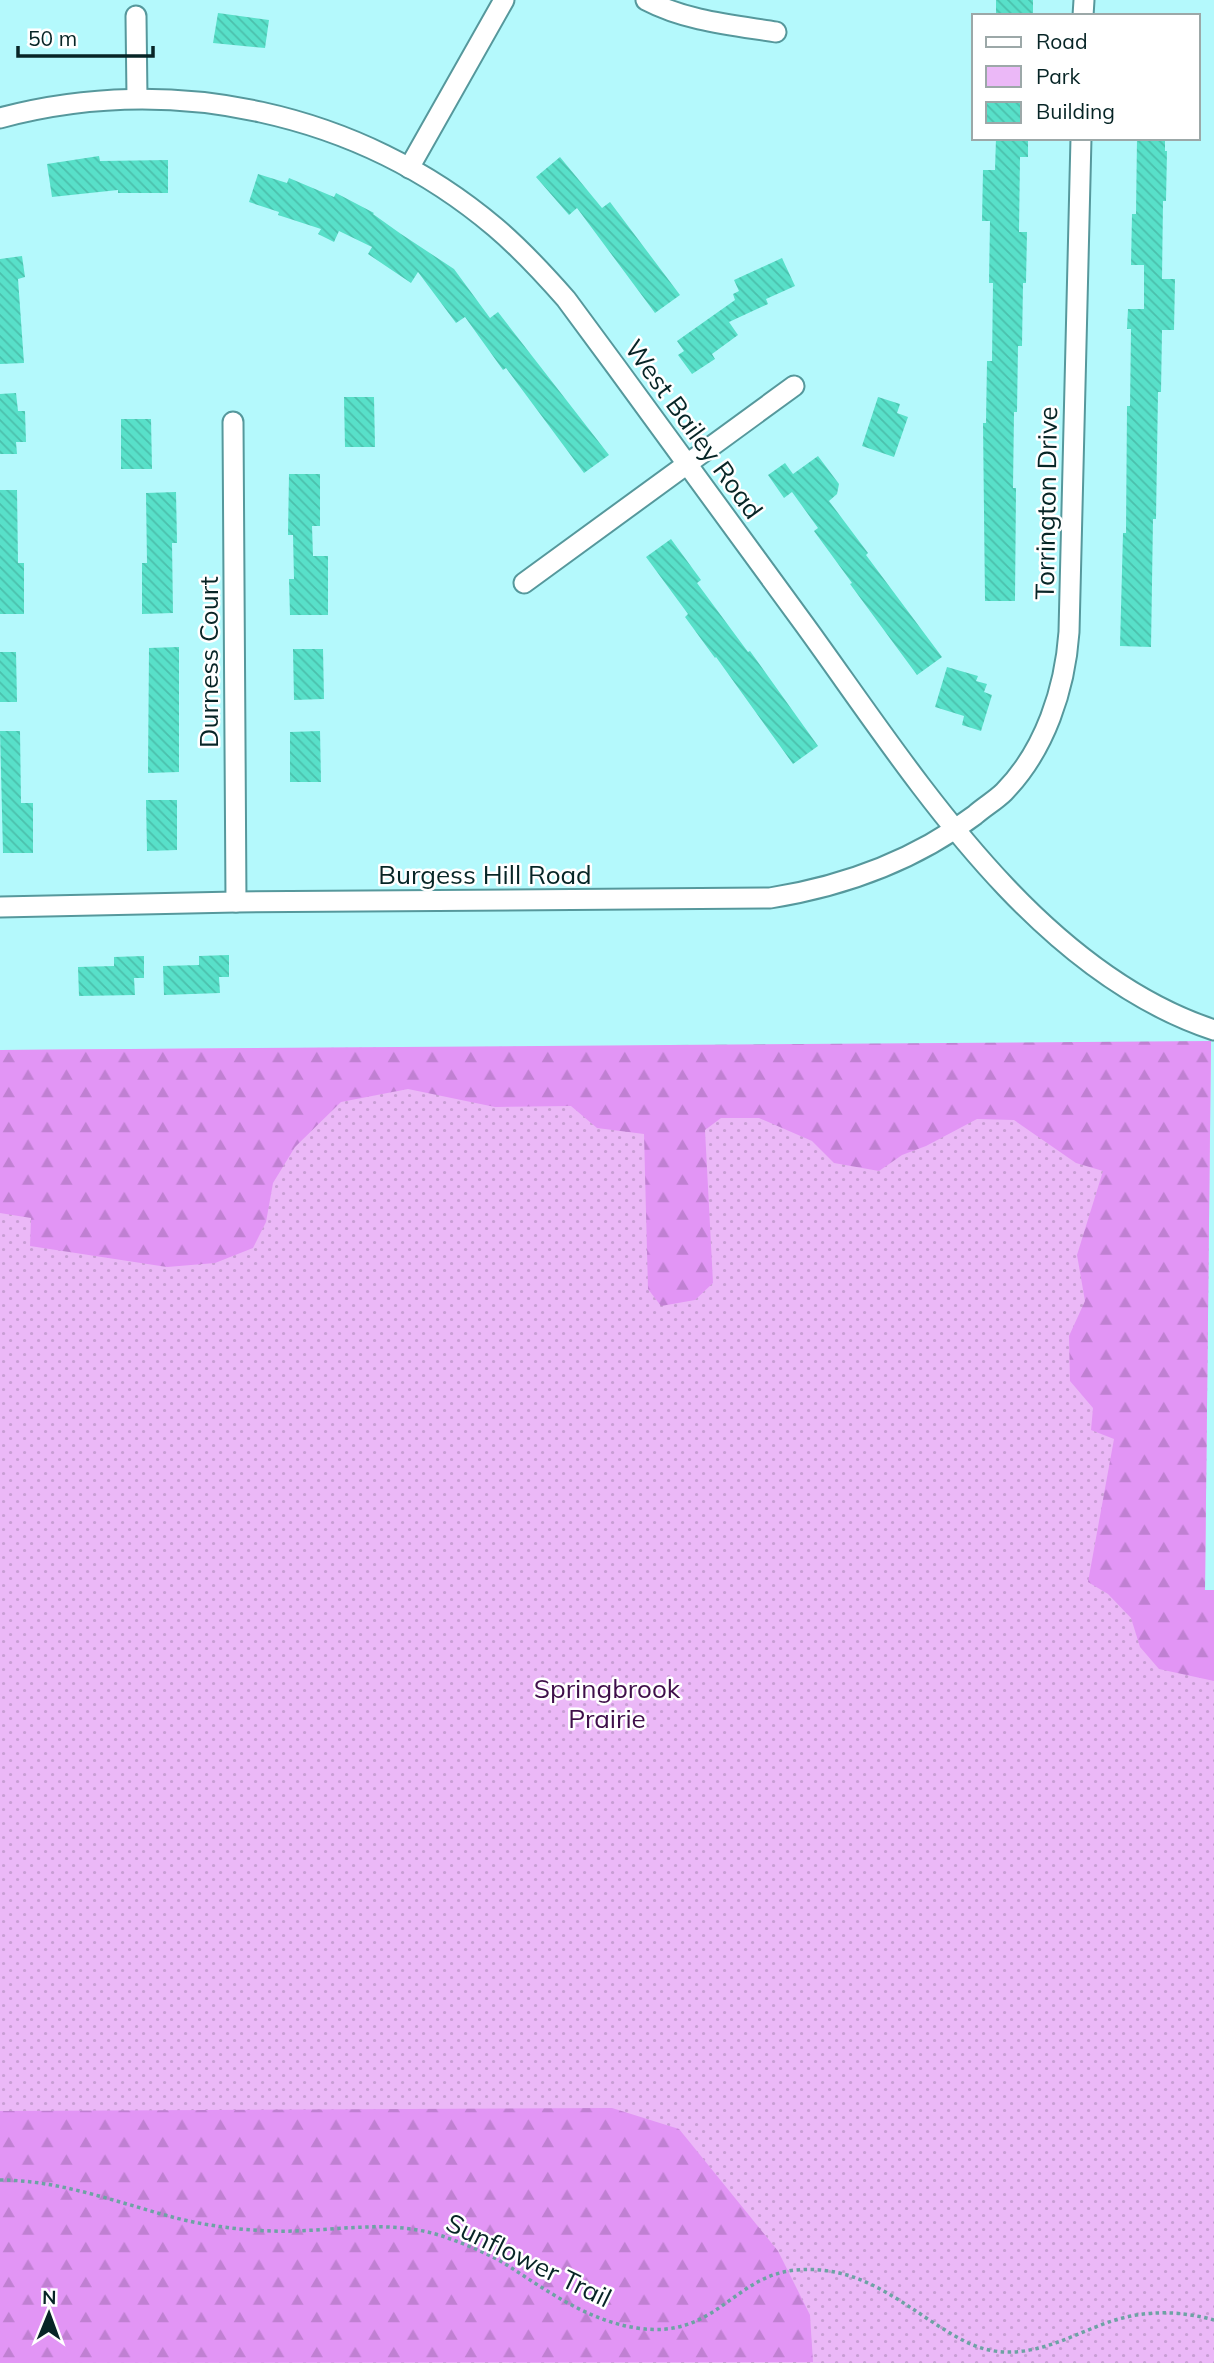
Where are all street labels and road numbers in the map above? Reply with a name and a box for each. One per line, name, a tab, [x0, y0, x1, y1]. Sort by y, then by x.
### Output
street label: West Bailey Road	[618, 333, 770, 525]
street label: Torrington Drive	[1028, 406, 1064, 600]
street label: Durness Court	[192, 576, 225, 748]
street label: Burgess Hill Road	[378, 858, 592, 891]
street label: Sunflower Trail	[441, 2206, 617, 2314]

